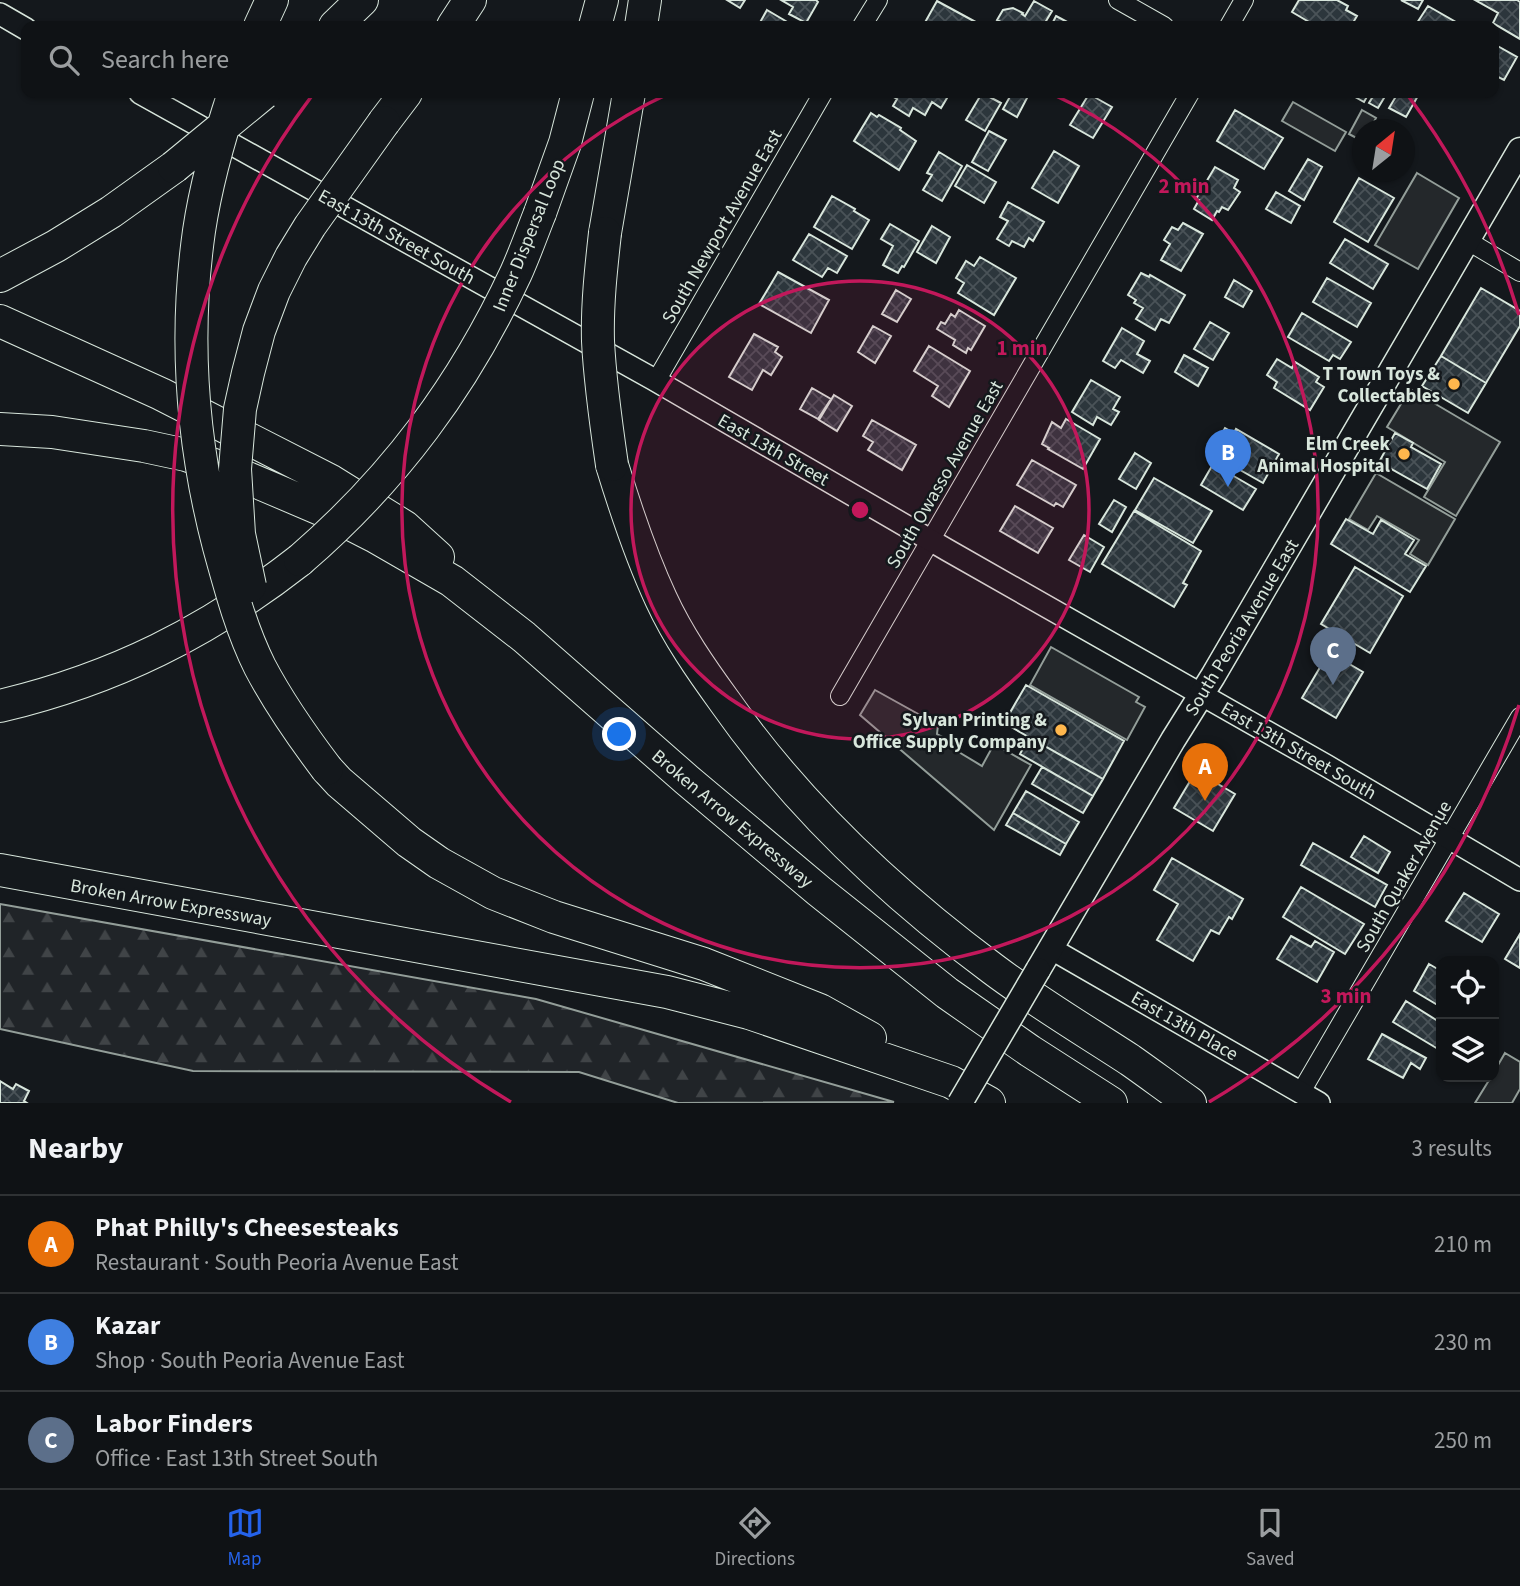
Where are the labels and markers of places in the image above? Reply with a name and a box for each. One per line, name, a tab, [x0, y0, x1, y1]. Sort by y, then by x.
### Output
place label: T Town Toys & Collectables	[1322, 361, 1440, 410]
marker: T Town Toys & Collectables	[1446, 376, 1462, 392]
pin: B	[1205, 429, 1251, 487]
place label: Elm Creek Animal Hospital	[1256, 431, 1391, 480]
marker: Elm Creek Animal Hospital	[1396, 446, 1412, 462]
centre of rings	[848, 498, 872, 522]
pin: C	[1310, 627, 1356, 685]
place label: Sylvan Printing & Office Supply Company	[853, 707, 1047, 756]
marker: Sylvan Printing & Office Supply Company	[1053, 722, 1069, 738]
pin: A	[1182, 743, 1228, 801]

